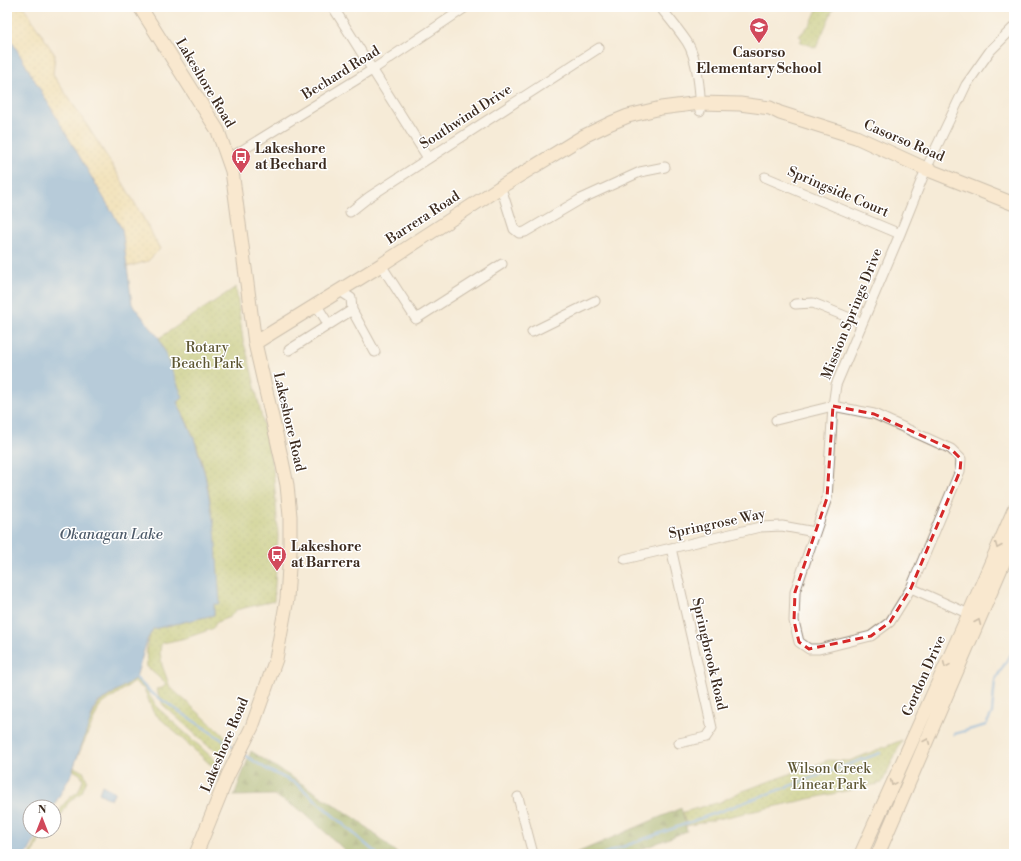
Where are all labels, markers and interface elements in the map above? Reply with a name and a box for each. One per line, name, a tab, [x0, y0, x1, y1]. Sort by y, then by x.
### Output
school or university icon: Casorso Elementary School	[748, 16, 770, 44]
street label: Lakeshore Road	[171, 35, 239, 131]
street label: Bechard Road	[298, 42, 383, 105]
place label: Casorso Elementary School	[696, 44, 822, 78]
street label: Southwind Drive	[417, 80, 515, 154]
street label: Casorso Road	[861, 116, 947, 166]
place label: Lakeshore at Bechard	[255, 140, 327, 174]
bus stop icon: Lakeshore at Bechard	[230, 146, 252, 174]
street label: Springside Court	[785, 163, 891, 221]
street label: Barrera Road	[382, 187, 463, 249]
street label: Mission Springs Drive	[817, 246, 887, 382]
park label: Rotary Beach Park	[170, 339, 243, 373]
street label: Lakeshore Road	[269, 371, 309, 473]
street label: Springrose Way	[667, 505, 767, 543]
water label: Okanagan Lake	[59, 525, 163, 544]
place label: Lakeshore at Barrera	[291, 538, 362, 572]
one-way arrow	[995, 542, 1003, 549]
bus stop icon: Lakeshore at Barrera	[266, 544, 288, 572]
street label: Springbrook Road	[687, 596, 731, 712]
one-way arrow	[973, 618, 981, 626]
street label: Gordon Drive	[898, 633, 950, 719]
one-way arrow	[943, 660, 951, 668]
street label: Lakeshore Road	[197, 695, 253, 795]
one-way arrow	[922, 738, 930, 745]
park label: Wilson Creek Linear Park	[786, 760, 871, 794]
one-way arrow	[890, 779, 898, 787]
north arrow	[22, 799, 62, 839]
text: N	[38, 803, 47, 817]

